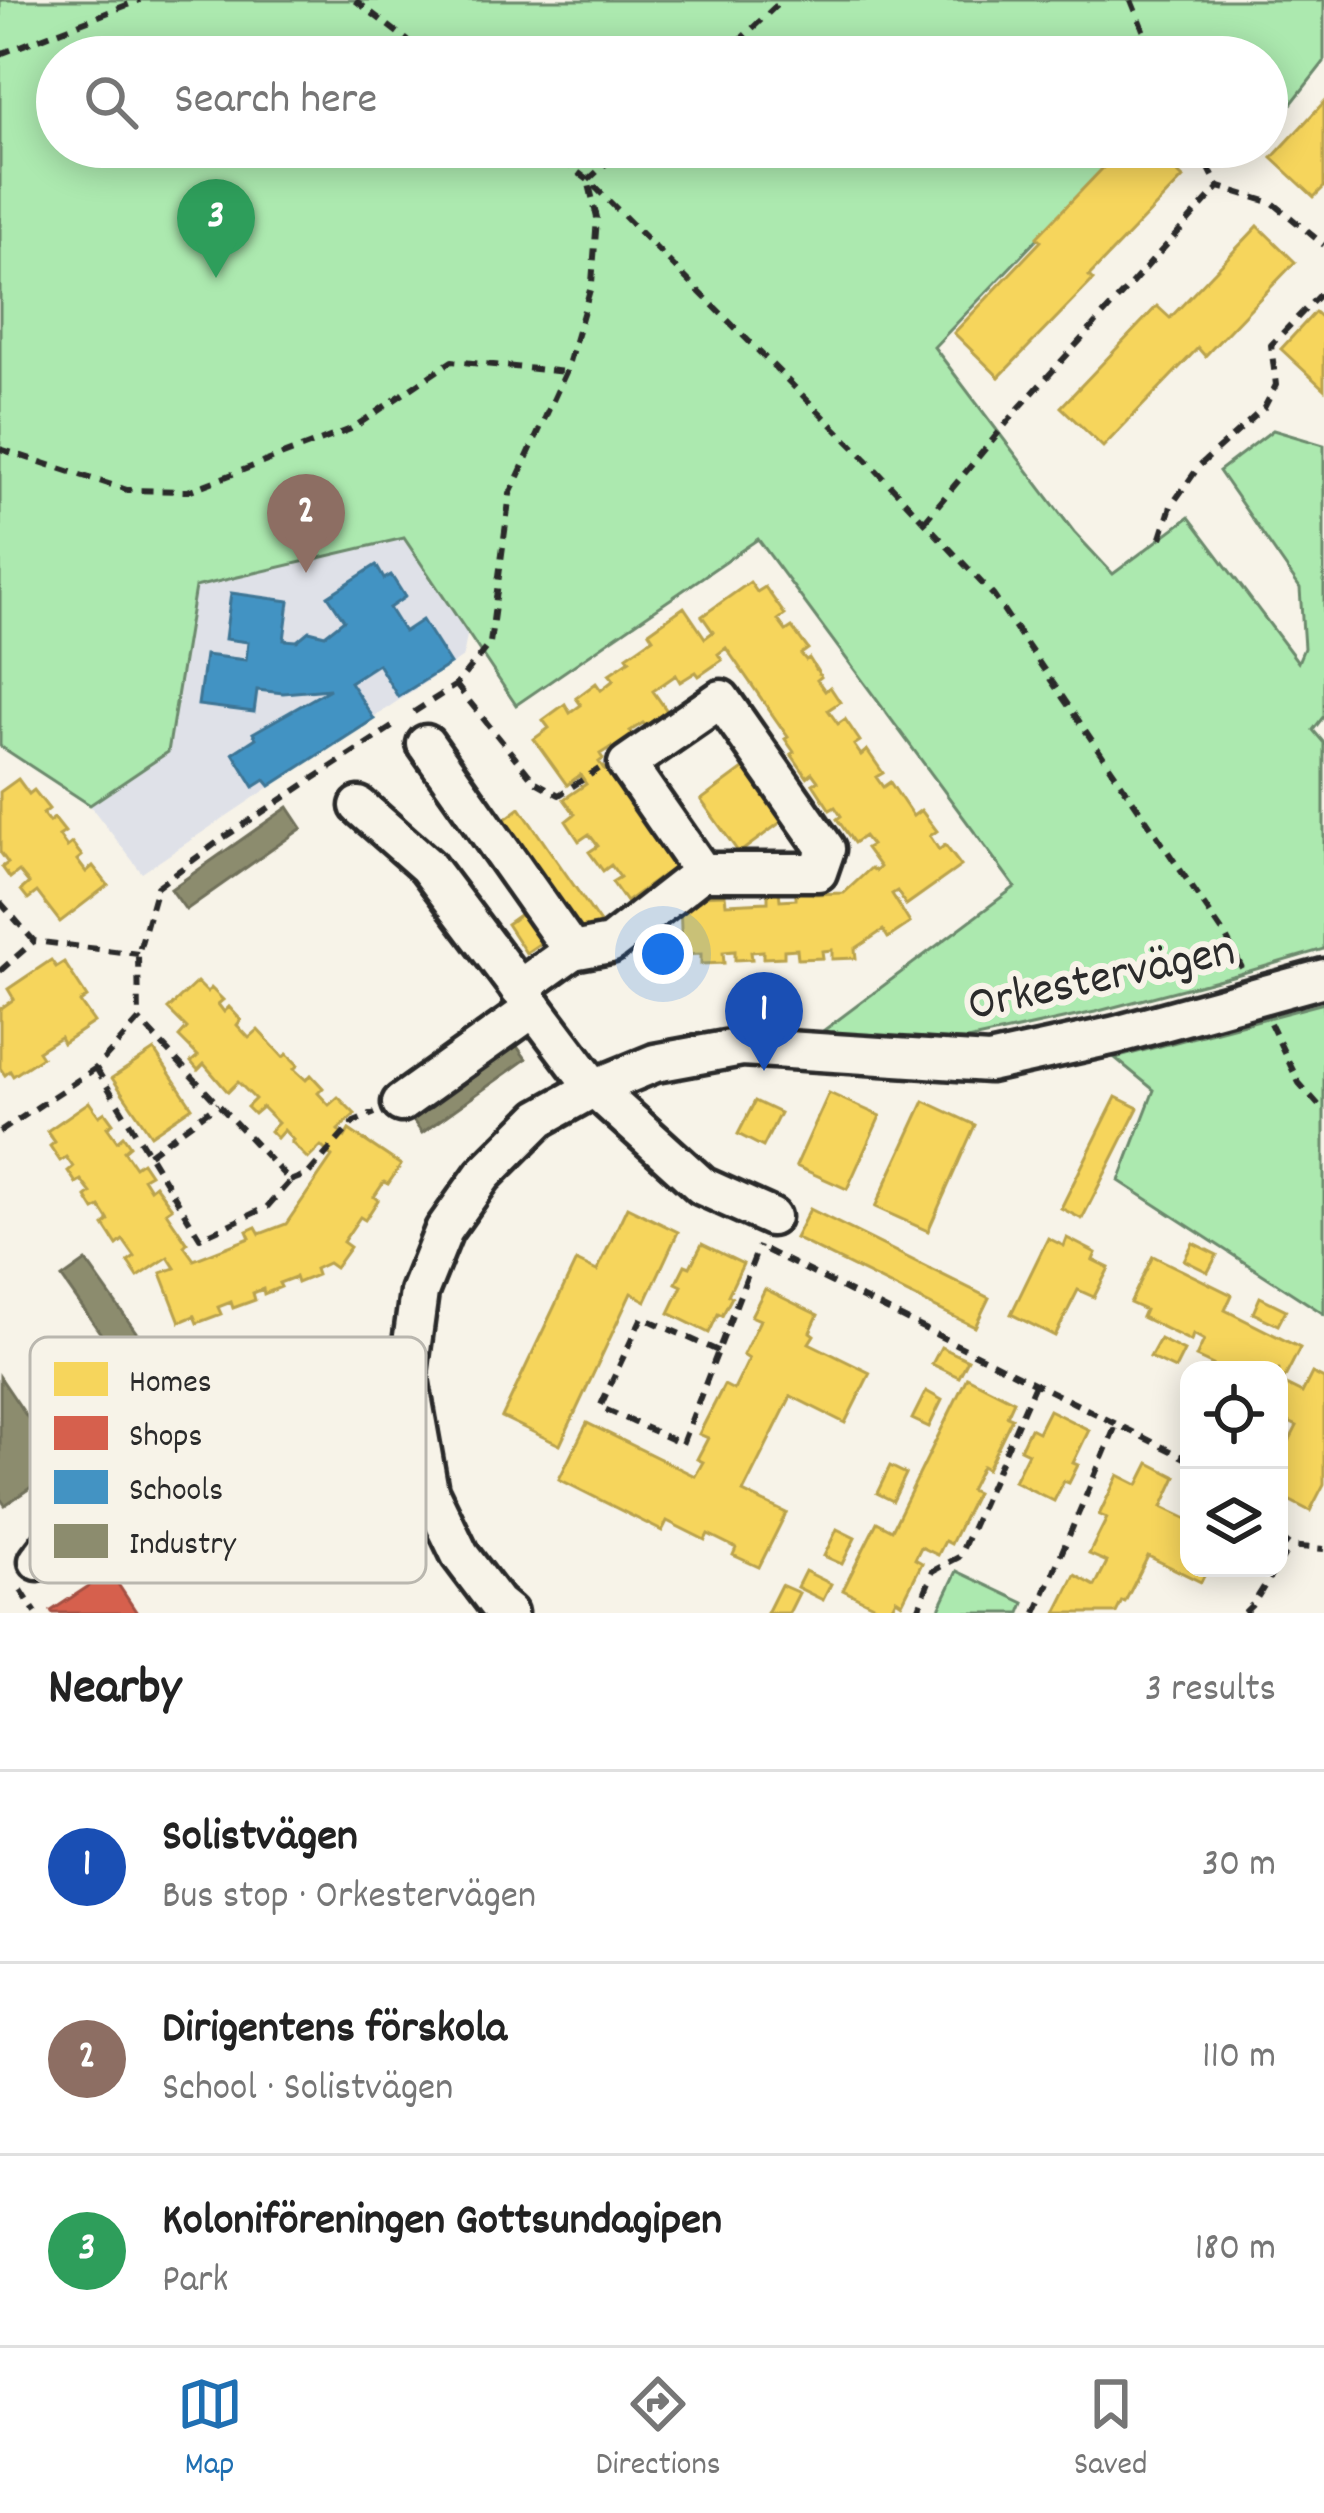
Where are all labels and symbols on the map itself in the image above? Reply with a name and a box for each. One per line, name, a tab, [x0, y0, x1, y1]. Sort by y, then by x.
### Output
pin: 3	[177, 179, 255, 278]
pin: 2	[267, 474, 345, 573]
street label: Orkestervägen	[962, 919, 1242, 1043]
your location	[633, 924, 693, 984]
pin: 1	[725, 972, 803, 1071]
legend	[30, 1337, 426, 1583]
text: Homes	[129, 1361, 212, 1408]
text: Shops	[129, 1415, 202, 1462]
text: Schools	[129, 1469, 223, 1516]
text: Industry	[129, 1523, 236, 1570]

